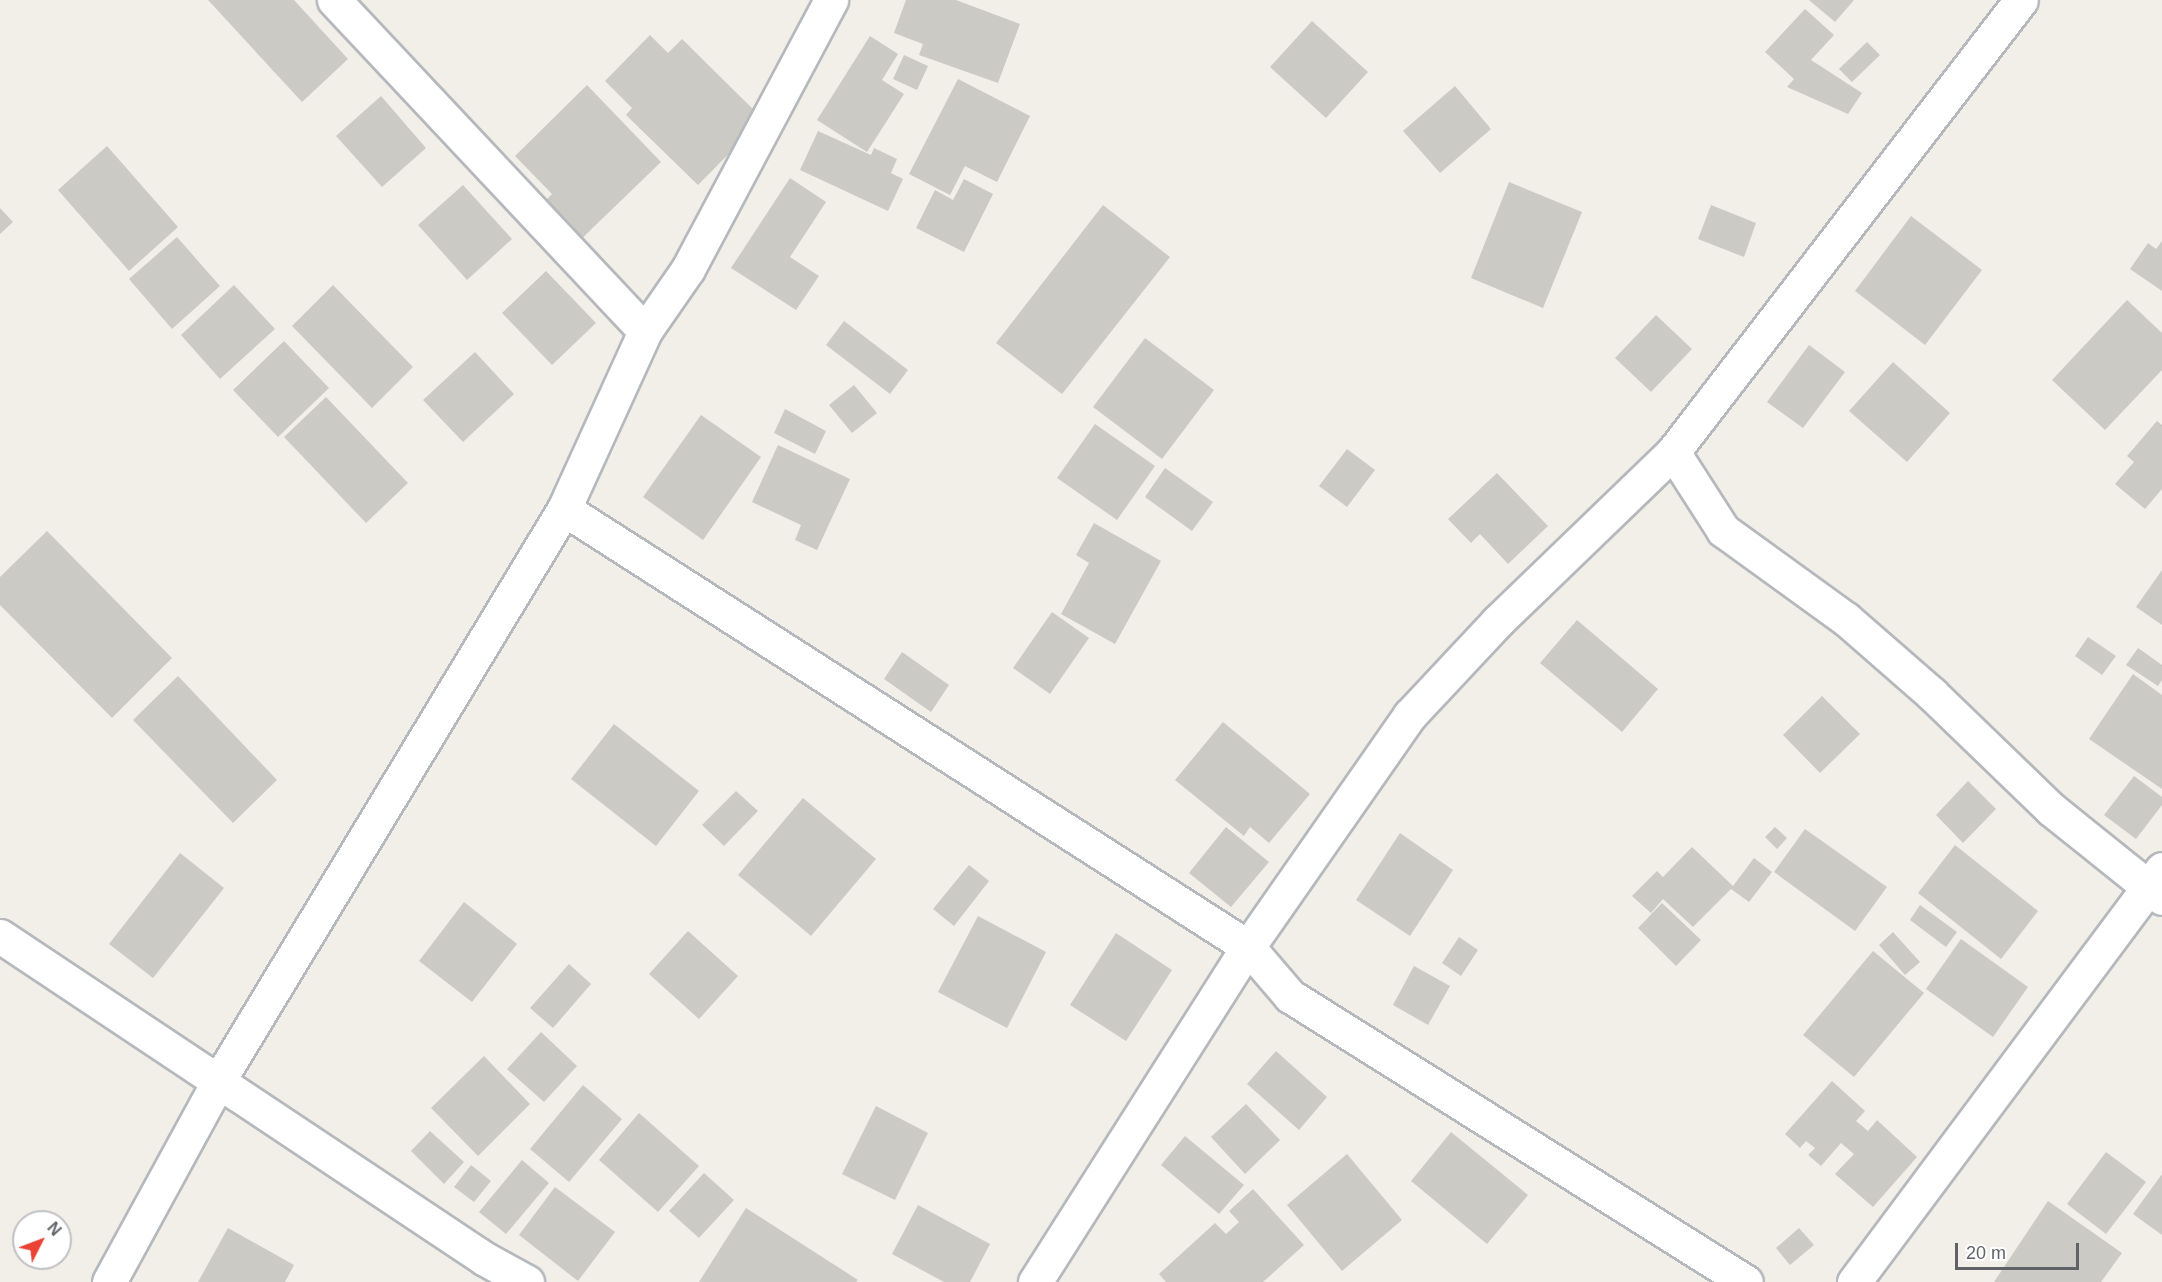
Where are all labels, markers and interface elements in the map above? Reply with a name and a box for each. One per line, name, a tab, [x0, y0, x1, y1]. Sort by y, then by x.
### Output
north arrow	[12, 1210, 72, 1270]
text: N	[44, 1219, 64, 1239]
scale bar	[1958, 1231, 2082, 1269]
text: 20 m	[1966, 1243, 2006, 1263]

